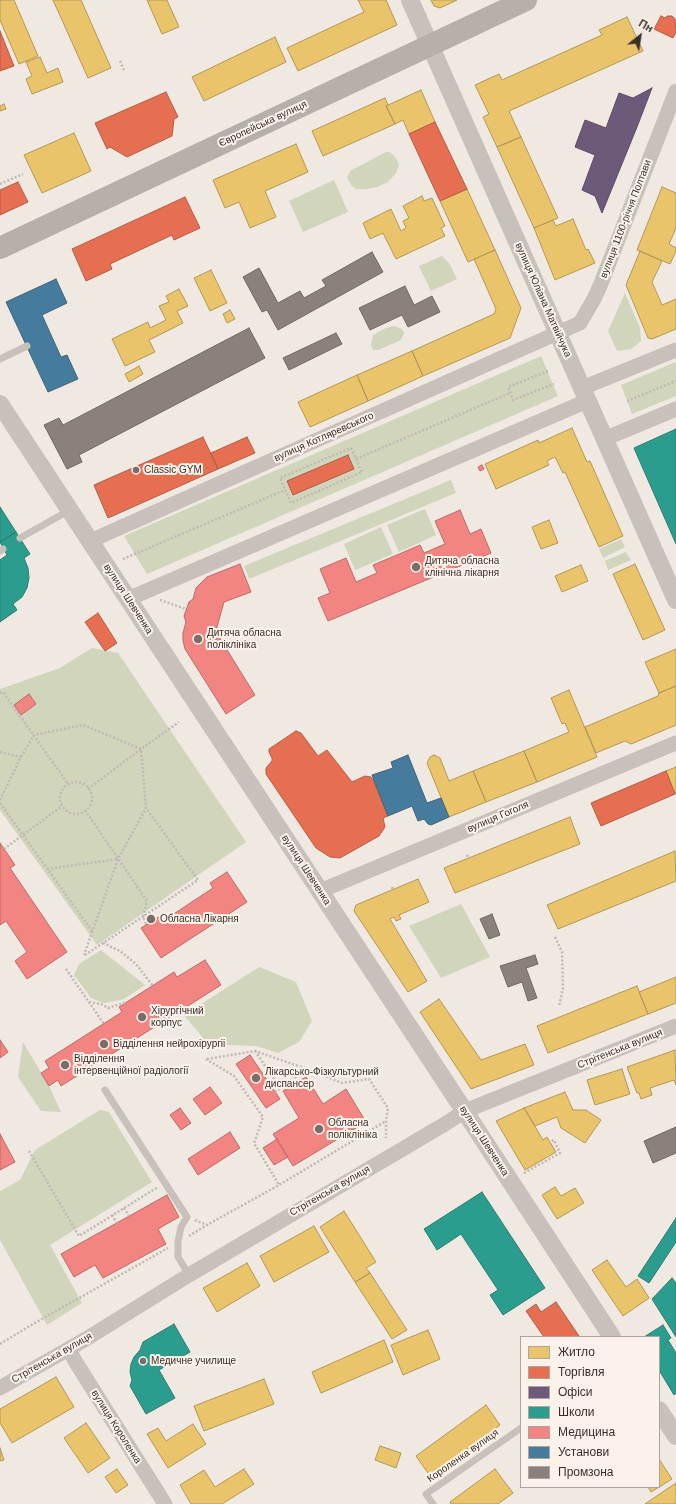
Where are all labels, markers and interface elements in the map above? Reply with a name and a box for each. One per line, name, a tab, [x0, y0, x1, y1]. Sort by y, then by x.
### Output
north arrow	[620, 16, 660, 56]
text: Пн	[637, 17, 655, 34]
street label: Європейська вулиця	[217, 98, 309, 150]
street label: вулиця 1100-річчя Полтави	[598, 158, 654, 280]
street label: вулиця Юліана Матвійчука	[512, 241, 574, 359]
street label: вулиця Котляревського	[272, 410, 376, 464]
place label: Classic GYM	[144, 464, 202, 476]
marker: Classic GYM	[131, 465, 141, 475]
place label: Дитяча обласна клінічна лікарня	[425, 555, 499, 578]
marker: Дитяча обласна клінічна лікарня	[410, 561, 422, 573]
street label: вулиця Шевченка	[101, 562, 155, 636]
place label: Дитяча обласна поліклініка	[207, 627, 281, 650]
marker: Дитяча обласна поліклініка	[192, 633, 204, 645]
street label: вулиця Гоголя	[465, 799, 531, 835]
street label: вулиця Шевченка	[279, 833, 333, 907]
marker: Обласна Лікарня	[145, 913, 157, 925]
place label: Обласна Лікарня	[160, 913, 239, 925]
place label: Хірургічний корпус	[151, 1005, 204, 1028]
marker: Хірургічний корпус	[136, 1011, 148, 1023]
street label: Стрітенська вулиця	[576, 1026, 664, 1072]
marker: Відділення нейрохірургіі	[98, 1038, 110, 1050]
place label: Відділення нейрохірургіі	[113, 1038, 225, 1050]
place label: Відділення інтервенційної радіології	[74, 1053, 188, 1076]
marker: Відділення інтервенційної радіології	[59, 1059, 71, 1071]
place label: Лікарсько-Фізкультурний диспансер	[265, 1066, 379, 1090]
marker: Лікарсько-Фізкультурний диспансер	[250, 1072, 262, 1084]
street label: вулиця Шевченка	[457, 1104, 511, 1178]
place label: Обласна поліклініка	[328, 1117, 377, 1140]
marker: Обласна поліклініка	[313, 1123, 325, 1135]
street label: Стрітенська вулиця	[288, 1163, 372, 1219]
street label: Стрітенська вулиця	[10, 1330, 94, 1386]
legend	[520, 1336, 660, 1488]
text: Житло	[558, 1345, 595, 1359]
place label: Медичне училище	[151, 1355, 236, 1367]
marker: Медичне училище	[138, 1356, 148, 1366]
text: Торгівля	[558, 1365, 604, 1379]
text: Офіси	[558, 1385, 593, 1399]
street label: вулиця Короленка	[89, 1388, 143, 1466]
text: Школи	[558, 1405, 595, 1419]
text: Медицина	[558, 1425, 615, 1439]
street label: Короленка вулиця	[425, 1427, 501, 1485]
text: Установи	[558, 1445, 609, 1459]
text: Промзона	[558, 1465, 613, 1479]

